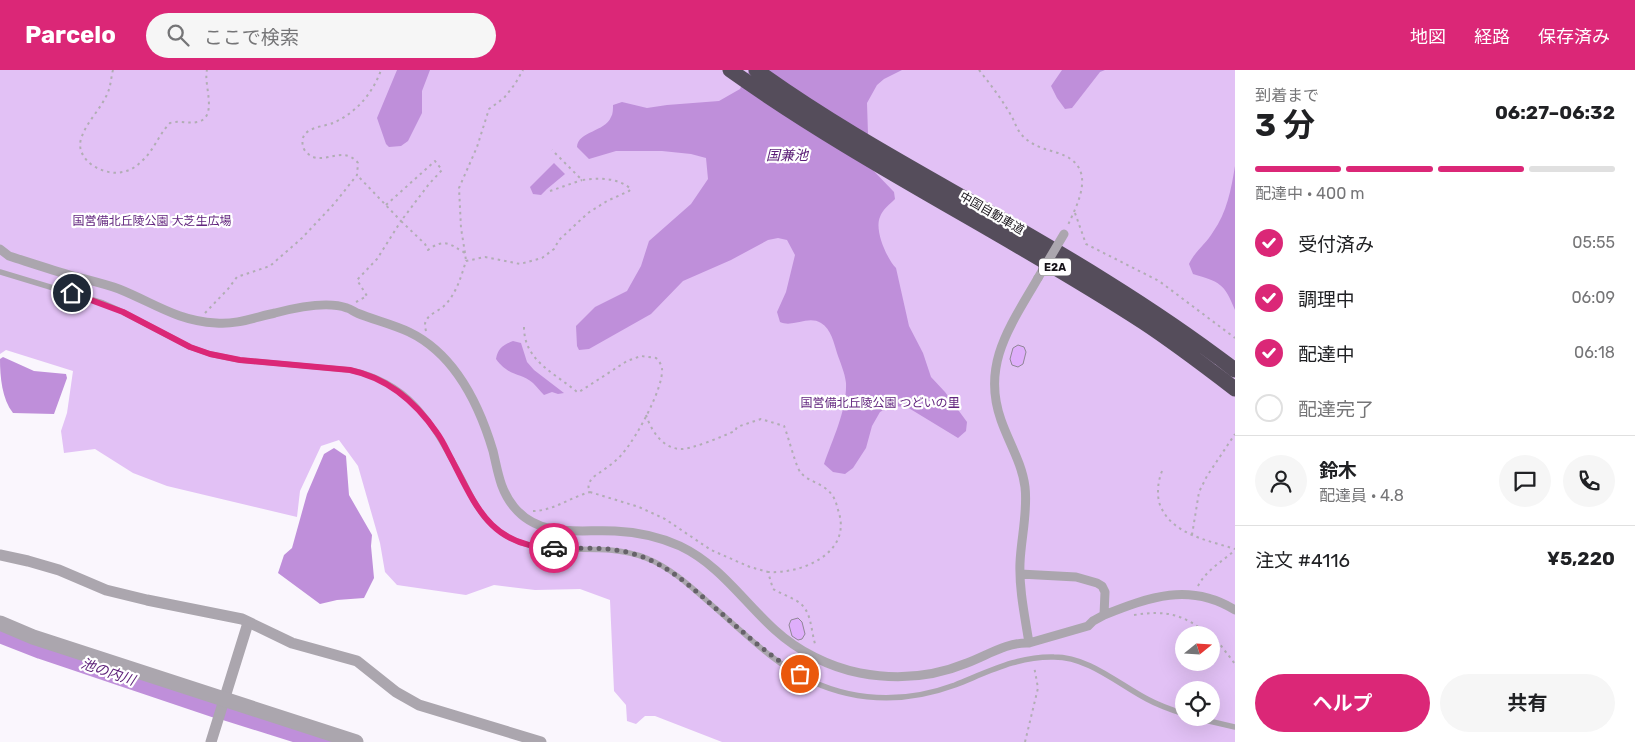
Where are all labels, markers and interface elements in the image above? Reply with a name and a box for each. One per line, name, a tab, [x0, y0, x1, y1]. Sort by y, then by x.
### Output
search box	[146, 13, 496, 58]
text: Parcelo	[25, 21, 116, 49]
icon: search	[164, 21, 192, 49]
text: ここで検索	[204, 26, 299, 49]
text: 地図	[1410, 26, 1446, 48]
text: 経路	[1474, 26, 1510, 48]
text: 保存済み	[1538, 26, 1610, 48]
text: 到着まで	[1255, 86, 1319, 105]
text: 06:27–06:32	[1495, 101, 1615, 124]
text: 3 分	[1255, 106, 1315, 144]
water label: 国兼池	[766, 147, 810, 164]
text: 配達中 · 400 m	[1255, 184, 1365, 203]
street label: 中国自動車道	[957, 189, 1027, 237]
park label: 国営備北丘陵公園 大芝生広場	[73, 214, 231, 228]
icon: check	[1255, 229, 1283, 257]
text: 受付済み	[1298, 233, 1374, 256]
text: 05:55	[1572, 233, 1615, 252]
road number: E2A	[1039, 258, 1071, 276]
pin	[51, 272, 93, 314]
icon: home	[58, 279, 86, 307]
icon: check	[1255, 284, 1283, 312]
text: 調理中	[1298, 288, 1355, 311]
text: 06:09	[1571, 288, 1615, 307]
icon: check	[1255, 339, 1283, 367]
text: 配達中	[1298, 343, 1355, 366]
text: 06:18	[1574, 343, 1615, 362]
park label: 国営備北丘陵公園 つどいの里	[801, 396, 959, 410]
text: 配達完了	[1298, 398, 1374, 421]
button: person	[1255, 455, 1307, 507]
button: chat	[1499, 455, 1551, 507]
button: phone	[1563, 455, 1615, 507]
text: 鈴木	[1319, 459, 1357, 482]
text: 配達員 · 4.8	[1319, 486, 1404, 505]
courier	[529, 523, 579, 573]
icon: car	[540, 534, 568, 562]
text: ¥5,220	[1547, 547, 1615, 570]
text: 注文 #4116	[1255, 549, 1350, 572]
north arrow	[1175, 626, 1220, 671]
map controls	[1175, 626, 1220, 726]
pin	[779, 653, 821, 695]
water label: 池の内川	[79, 655, 139, 690]
icon: bag	[786, 660, 814, 688]
button: ヘルプ	[1255, 674, 1430, 732]
button: 共有	[1440, 674, 1615, 732]
button: locate	[1175, 681, 1220, 726]

